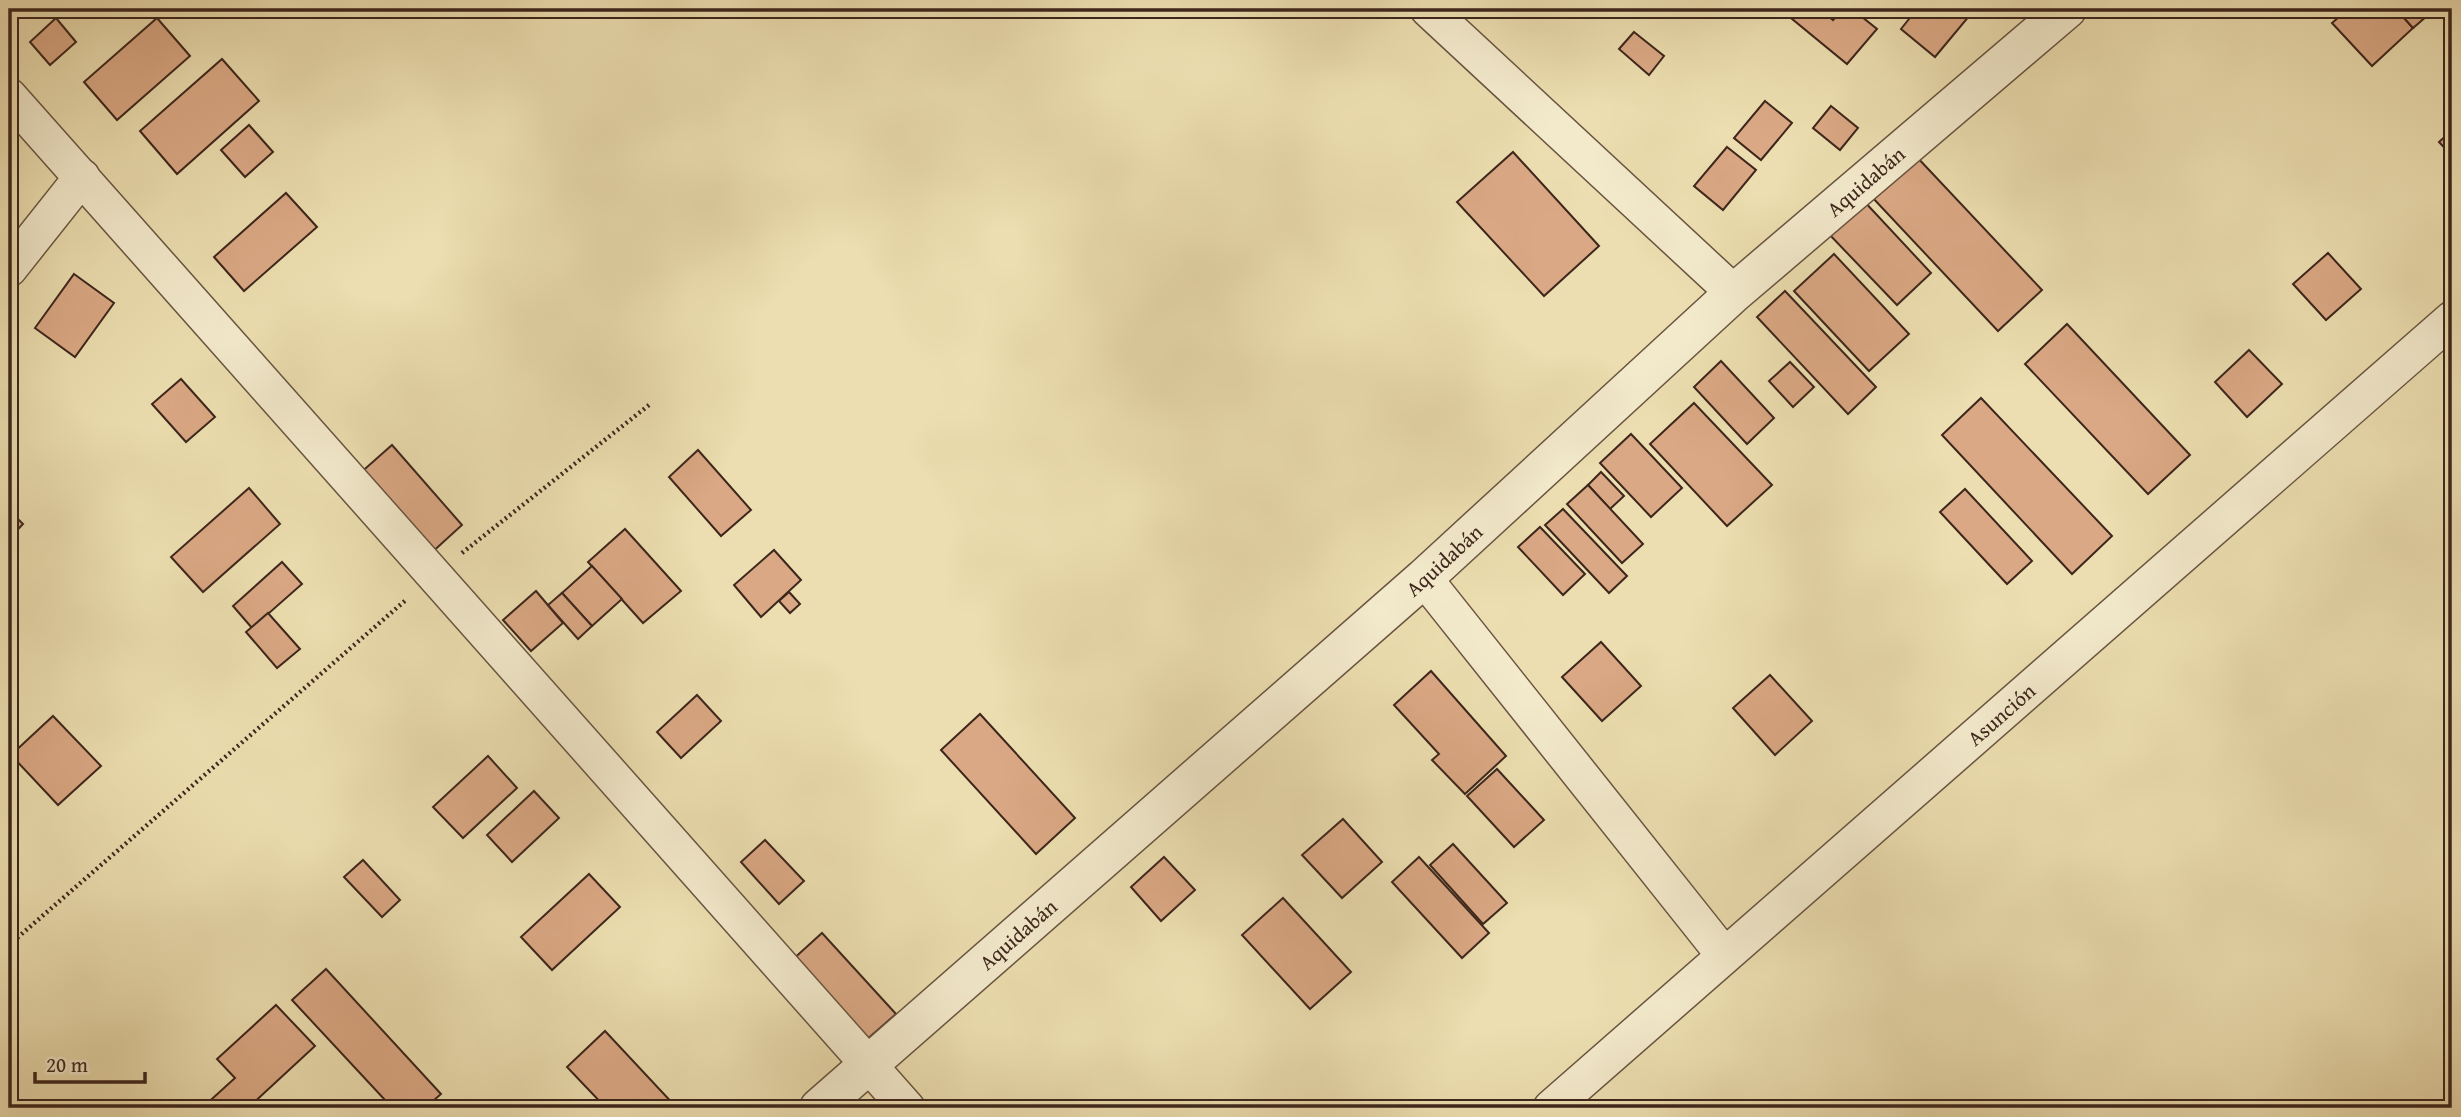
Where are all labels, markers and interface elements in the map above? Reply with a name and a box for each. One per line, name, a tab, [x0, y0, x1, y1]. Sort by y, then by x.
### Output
street label: Aquidabán	[1819, 138, 1912, 224]
street label: Aquidabán	[1398, 516, 1489, 603]
street label: Asunción	[1960, 675, 2042, 753]
street label: Aquidabán	[972, 891, 1064, 977]
scale bar	[35, 1040, 145, 1084]
text: 20 m	[46, 1049, 88, 1080]

